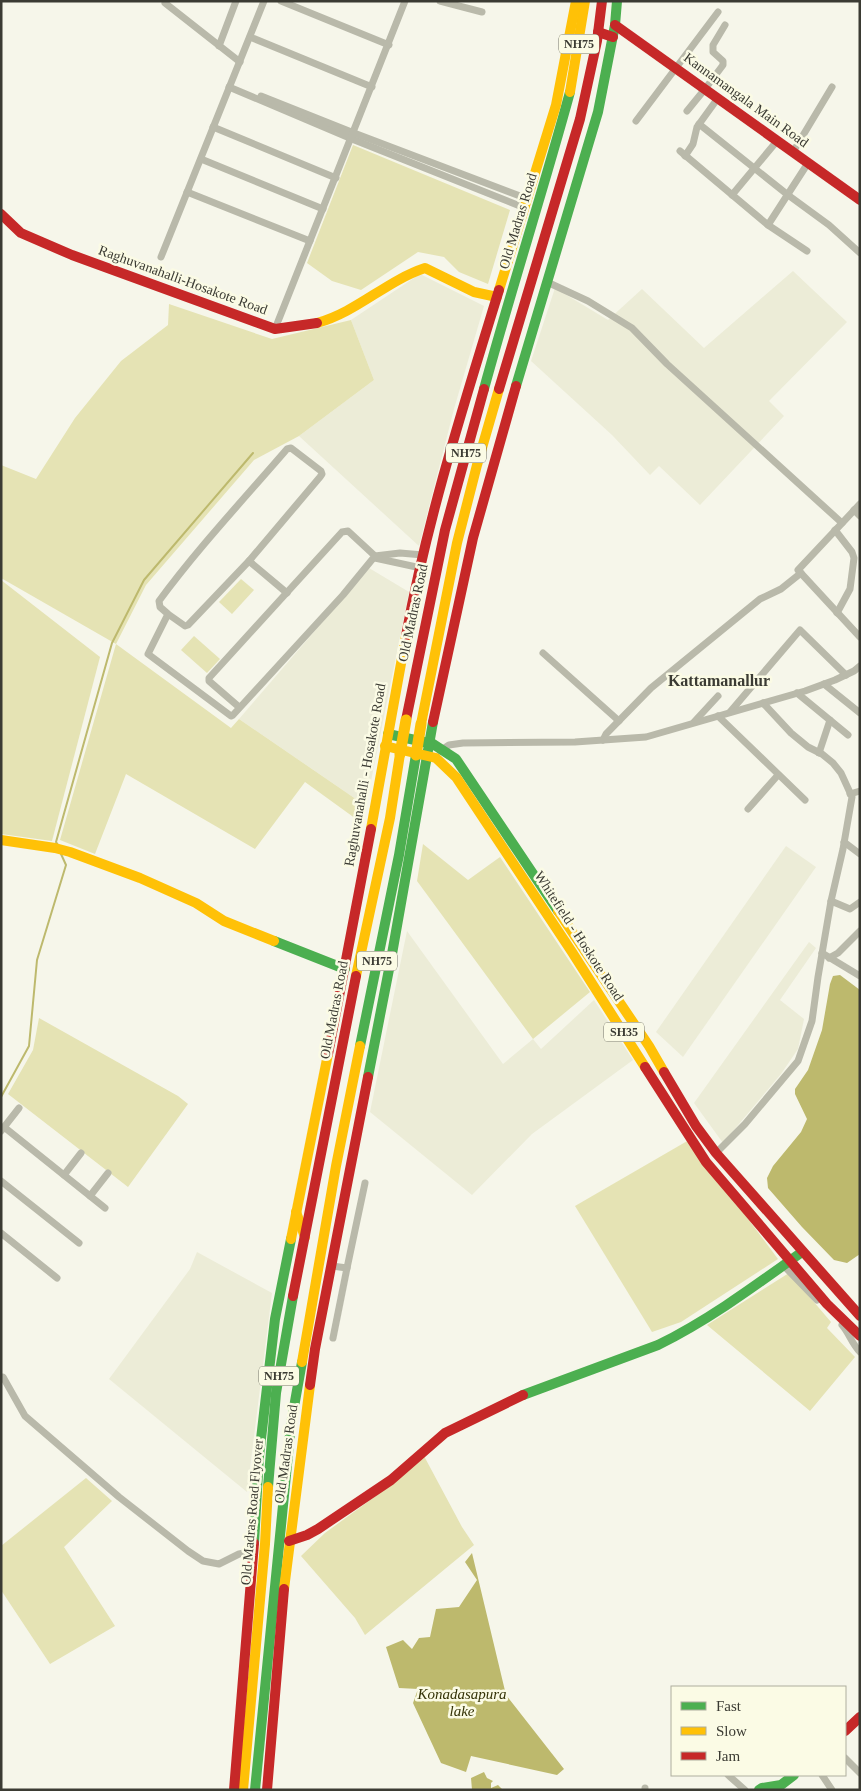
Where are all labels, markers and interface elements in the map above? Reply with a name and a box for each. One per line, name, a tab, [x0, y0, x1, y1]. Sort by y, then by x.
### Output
road number: NH75	[559, 34, 599, 54]
street label: Kannamangala Main Road	[681, 50, 811, 150]
street label: Old Madras Road	[496, 171, 540, 271]
street label: Raghuvanahalli-Hosakote Road	[97, 242, 269, 318]
road number: NH75	[446, 443, 486, 462]
street label: Old Madras Road	[395, 563, 431, 663]
district label: Kattamanallur	[668, 672, 770, 689]
street label: Raghuvanahalli - Hosakote Road	[342, 682, 388, 868]
street label: Whitefield - Hoskote Road	[532, 868, 626, 1004]
road number: NH75	[357, 951, 397, 970]
street label: Old Madras Road	[317, 960, 351, 1060]
road number: SH35	[604, 1022, 644, 1042]
road number: NH75	[259, 1366, 299, 1385]
street label: Old Madras Road	[272, 1404, 300, 1504]
street label: Old Madras Road Flyover	[238, 1438, 266, 1586]
water label: Konadasapura lake	[416, 1686, 507, 1719]
legend	[671, 1686, 846, 1776]
text: Fast	[716, 1698, 742, 1714]
text: Slow	[716, 1723, 747, 1739]
text: Jam	[716, 1748, 740, 1764]

